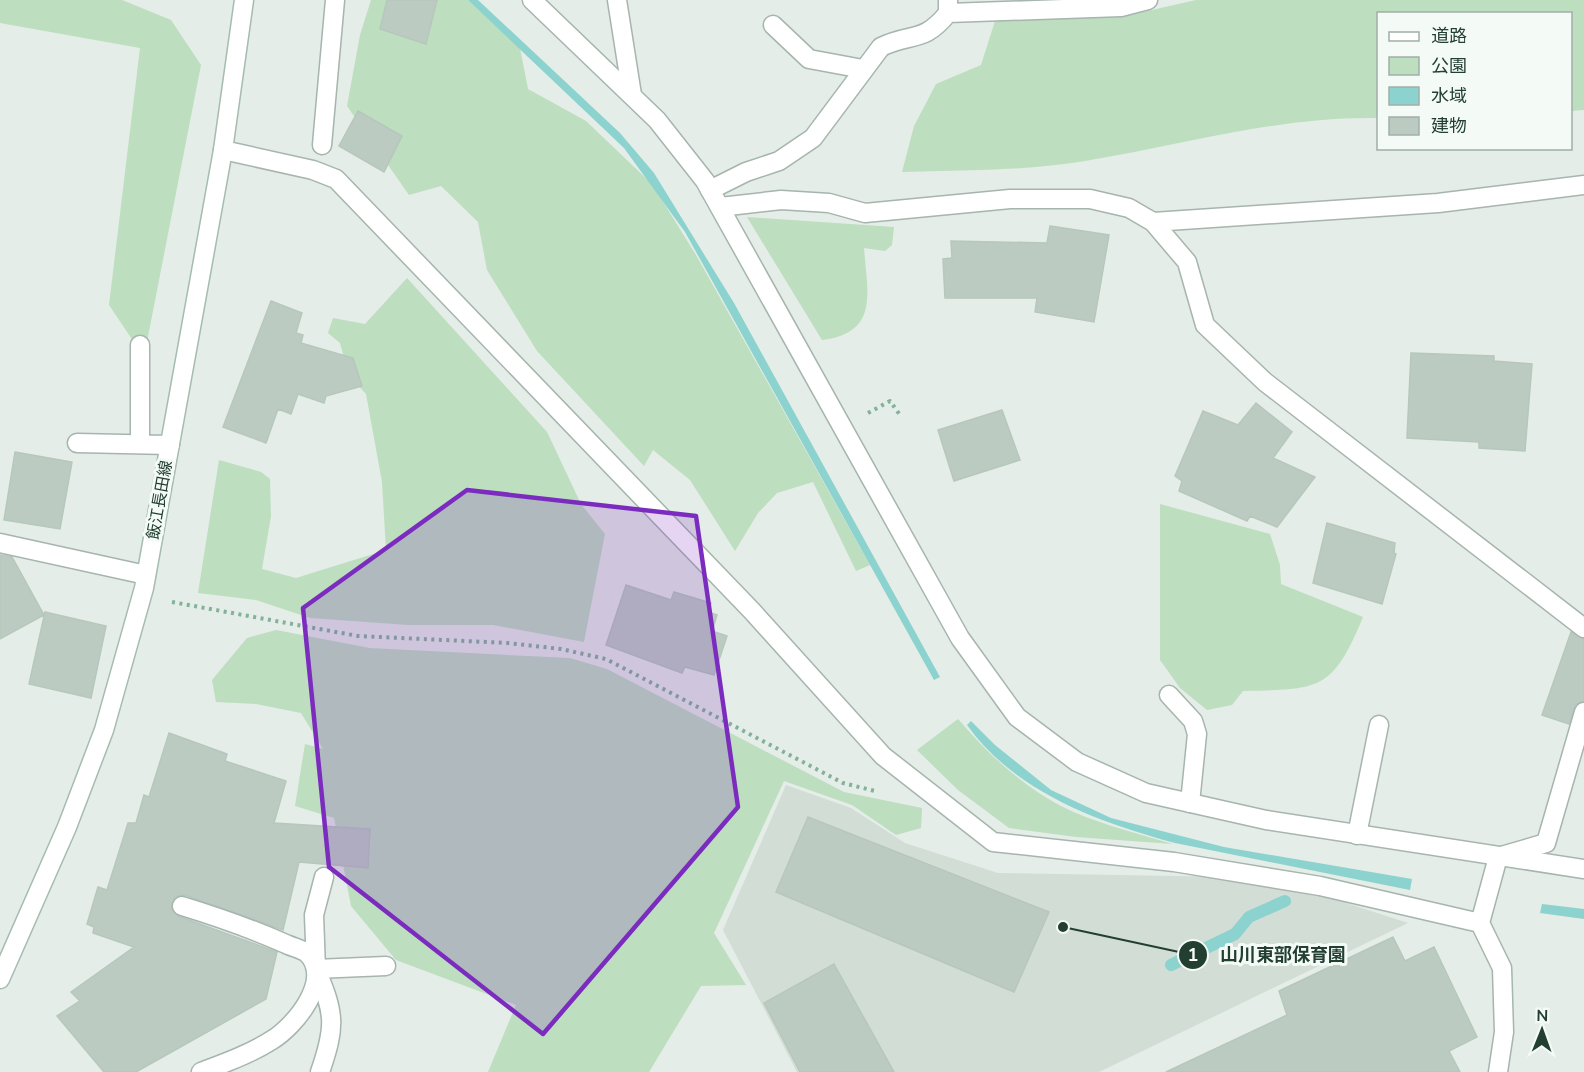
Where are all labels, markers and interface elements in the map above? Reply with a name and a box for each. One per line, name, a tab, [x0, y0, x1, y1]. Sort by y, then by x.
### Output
legend	[1377, 12, 1572, 150]
text: 道路	[1431, 24, 1467, 48]
text: 公園	[1431, 54, 1467, 78]
text: 水域	[1431, 84, 1467, 108]
text: 建物	[1431, 114, 1467, 138]
street label: 飯江長田線	[142, 459, 178, 541]
callout: 山川東部保育園	[1178, 937, 1358, 973]
text: 1	[1188, 943, 1198, 967]
text: 山川東部保育園	[1220, 943, 1346, 967]
north arrow	[1512, 1000, 1572, 1060]
text: N	[1536, 1005, 1548, 1027]

